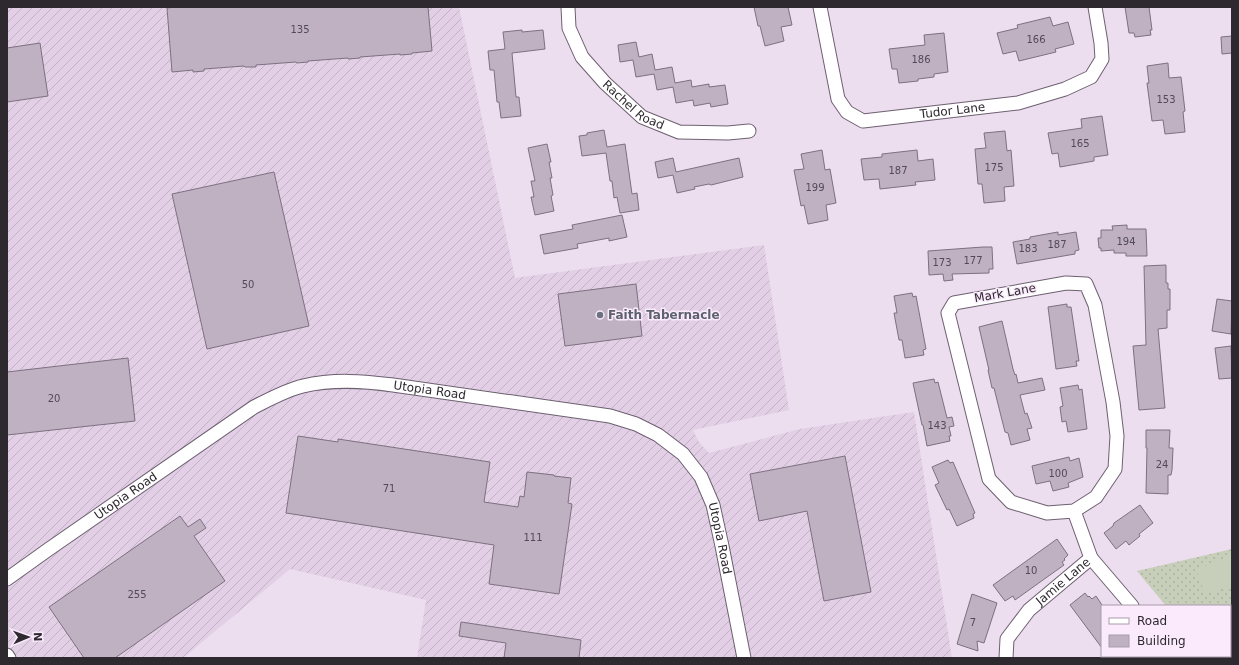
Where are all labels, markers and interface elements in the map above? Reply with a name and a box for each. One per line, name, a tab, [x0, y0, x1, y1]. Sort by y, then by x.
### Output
house number: 135	[290, 24, 310, 35]
house number: 166	[1026, 34, 1046, 45]
house number: 186	[911, 54, 931, 65]
street label: Rachel Road	[600, 77, 666, 132]
house number: 153	[1156, 94, 1176, 105]
street label: Tudor Lane	[918, 100, 986, 121]
house number: 165	[1070, 138, 1090, 149]
house number: 175	[984, 162, 1004, 173]
house number: 187	[888, 165, 908, 176]
house number: 199	[805, 182, 825, 193]
house number: 194	[1116, 236, 1136, 247]
house number: 187	[1047, 239, 1067, 250]
house number: 183	[1018, 243, 1038, 254]
house number: 177	[963, 255, 983, 266]
house number: 173	[932, 257, 952, 268]
house number: 50	[242, 279, 254, 290]
street label: Mark Lane	[973, 281, 1037, 305]
place label: Faith Tabernacle	[608, 308, 720, 322]
marker: Faith Tabernacle	[595, 310, 605, 320]
street label: Utopia Road	[393, 378, 467, 402]
house number: 20	[48, 393, 60, 404]
house number: 143	[927, 420, 947, 431]
house number: 24	[1156, 459, 1168, 470]
house number: 100	[1048, 468, 1068, 479]
street label: Utopia Road	[92, 469, 160, 522]
house number: 71	[383, 483, 395, 494]
street label: Utopia Road	[706, 501, 734, 575]
house number: 111	[523, 532, 543, 543]
street label: Jamie Lane	[1033, 555, 1093, 609]
house number: 10	[1025, 565, 1037, 576]
house number: 255	[127, 589, 147, 600]
legend	[1101, 605, 1231, 657]
text: Road	[1137, 614, 1167, 628]
north arrow	[8, 617, 48, 657]
house number: 7	[970, 617, 976, 628]
text: N	[31, 632, 44, 642]
text: Building	[1137, 634, 1186, 648]

